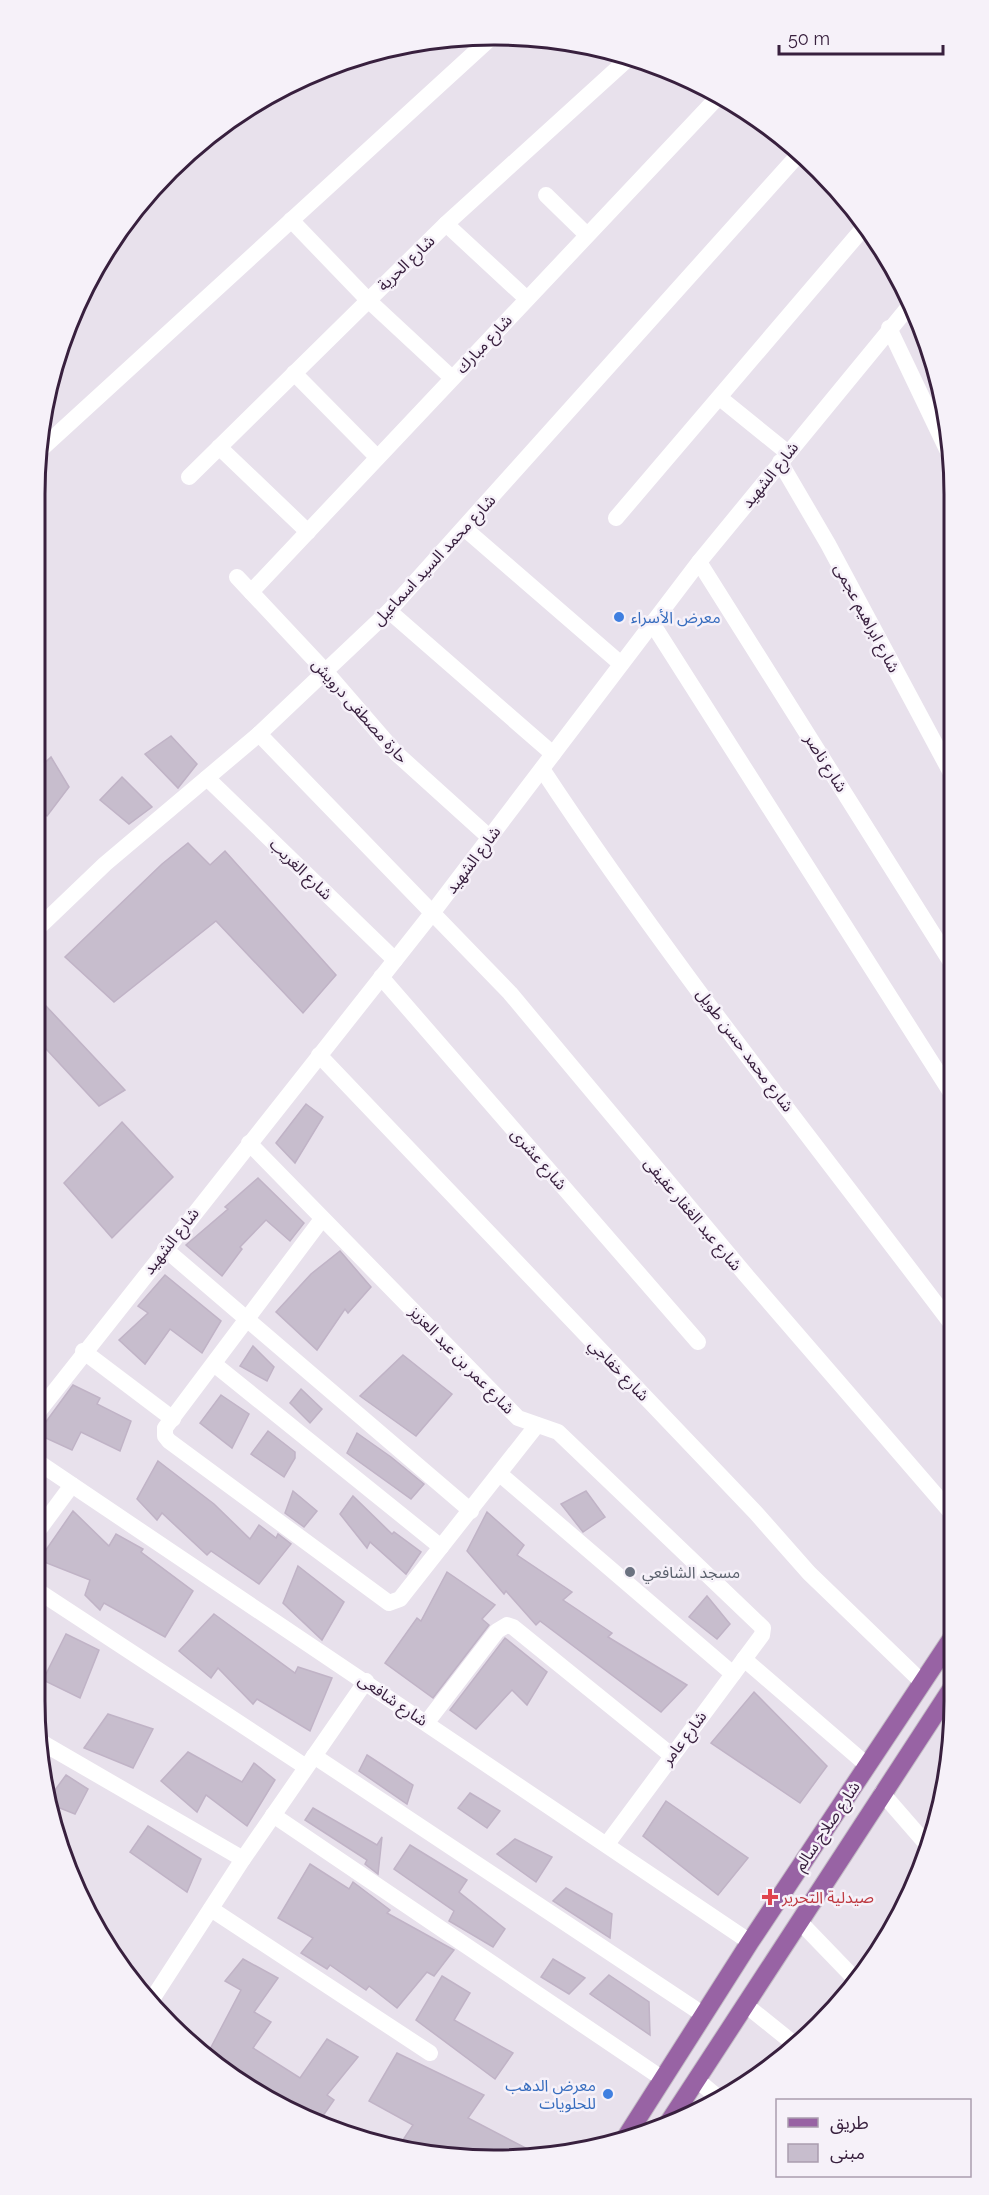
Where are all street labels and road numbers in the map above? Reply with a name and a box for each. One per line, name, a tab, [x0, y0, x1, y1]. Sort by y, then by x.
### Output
street label: شارع الحرية	[374, 231, 441, 297]
street label: شارع مبارك	[452, 311, 518, 379]
street label: شارع الشهيد	[738, 438, 805, 514]
street label: شارع محمد السيد اسماعيل	[368, 491, 502, 631]
street label: شارع ابراهيم عجمى	[828, 560, 904, 677]
street label: حارة مصطفى درويش	[308, 655, 412, 767]
street label: شارع ناصر	[798, 730, 851, 797]
street label: شارع الشهيد	[442, 823, 507, 899]
street label: شارع الغريب	[264, 834, 336, 906]
street label: شارع محمد حسن طويل	[690, 985, 798, 1117]
street label: شارع عشرى	[505, 1124, 571, 1196]
street label: شارع عبد الغفار عفيفى	[638, 1154, 746, 1276]
street label: شارع الشهيد	[139, 1204, 205, 1280]
street label: شارع عمر بن عبد العزيز	[403, 1301, 518, 1420]
street label: شارع خفاجي	[583, 1335, 653, 1407]
street label: شارع شافعى	[353, 1670, 431, 1733]
street label: شارع عامر	[657, 1707, 713, 1771]
street label: شارع صلاح سالم	[790, 1778, 866, 1876]

